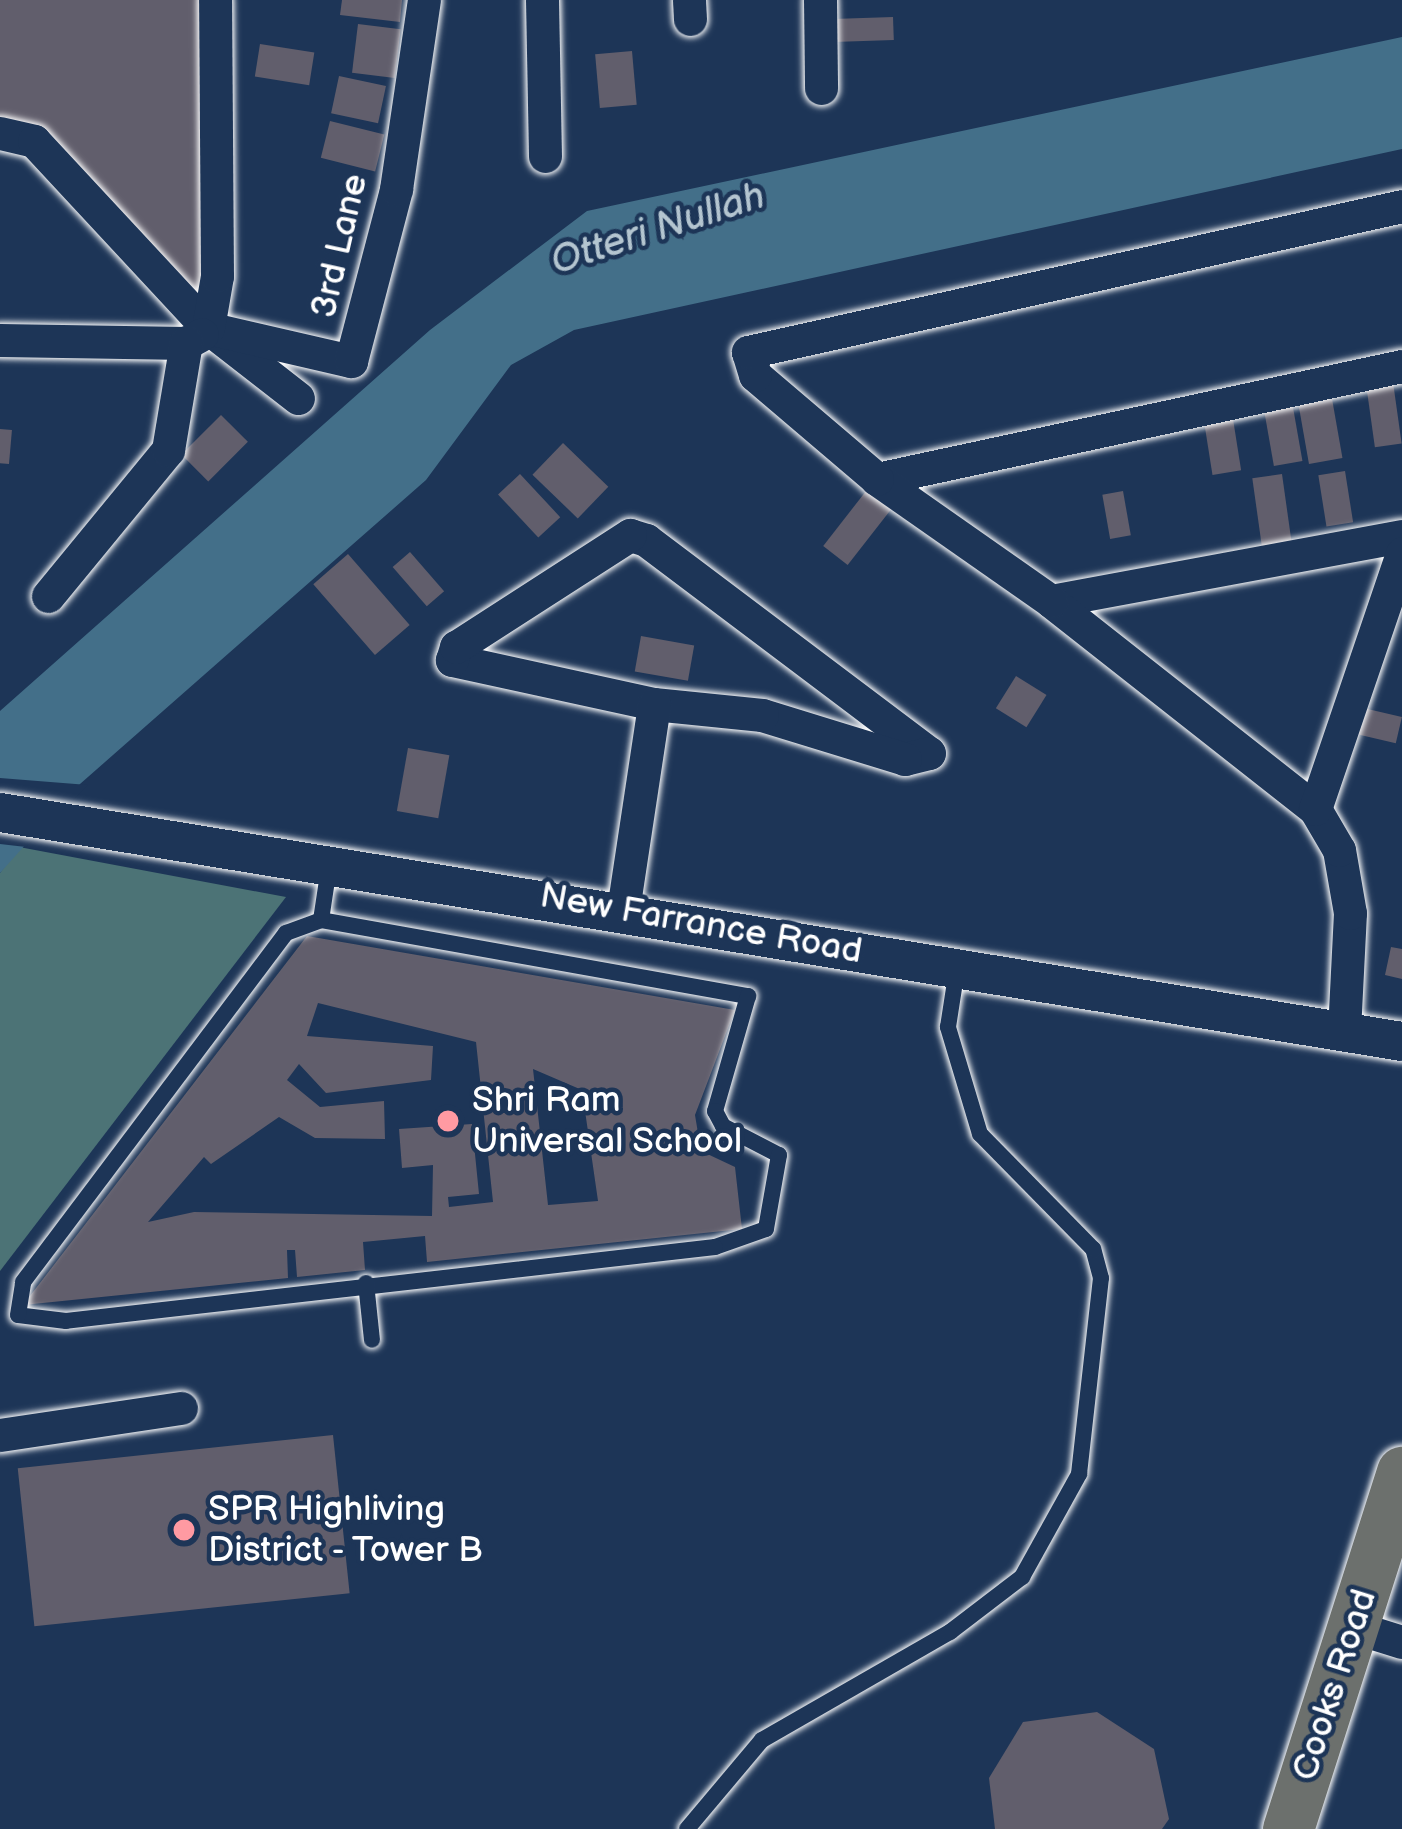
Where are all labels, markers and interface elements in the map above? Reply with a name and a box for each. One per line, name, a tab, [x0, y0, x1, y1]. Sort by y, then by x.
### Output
street label: 3rd Lane	[302, 170, 378, 322]
water label: Otteri Nullah	[545, 173, 771, 287]
street label: New Farrance Road	[537, 874, 865, 974]
place label: Shri Ram Universal School	[472, 1078, 743, 1163]
marker: Shri Ram Universal School	[435, 1108, 461, 1134]
place label: SPR Highliving District - Tower B	[208, 1487, 486, 1572]
marker: SPR Highliving District - Tower B	[171, 1517, 197, 1543]
street label: Cooks Road	[1284, 1584, 1386, 1786]

